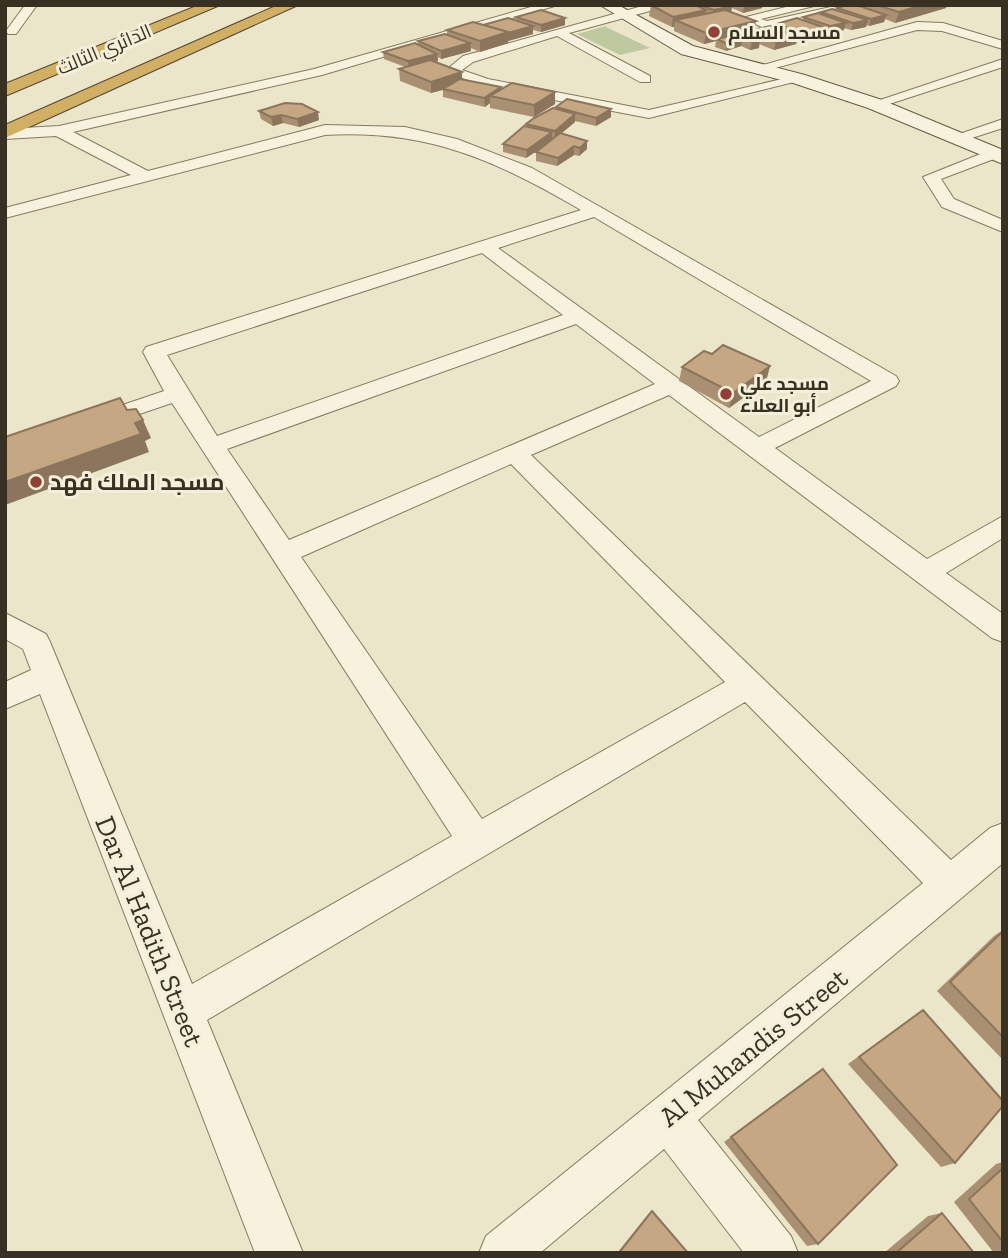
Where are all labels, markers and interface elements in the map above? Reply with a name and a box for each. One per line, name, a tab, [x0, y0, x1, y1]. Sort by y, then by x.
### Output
street label: الدائري الثالث	[54, 19, 156, 82]
place label: مسجد السلام	[728, 21, 841, 46]
marker: مسجد السلام	[706, 24, 722, 40]
place label: مسجد علي أبو العلاء	[740, 372, 829, 417]
marker: مسجد علي أبو العلاء	[718, 386, 734, 402]
place label: مسجد الملك فهد	[50, 468, 224, 496]
marker: مسجد الملك فهد	[28, 474, 44, 490]
street label: Dar Al Hadith Street	[88, 811, 211, 1052]
street label: Al Muhandis Street	[653, 961, 855, 1133]

